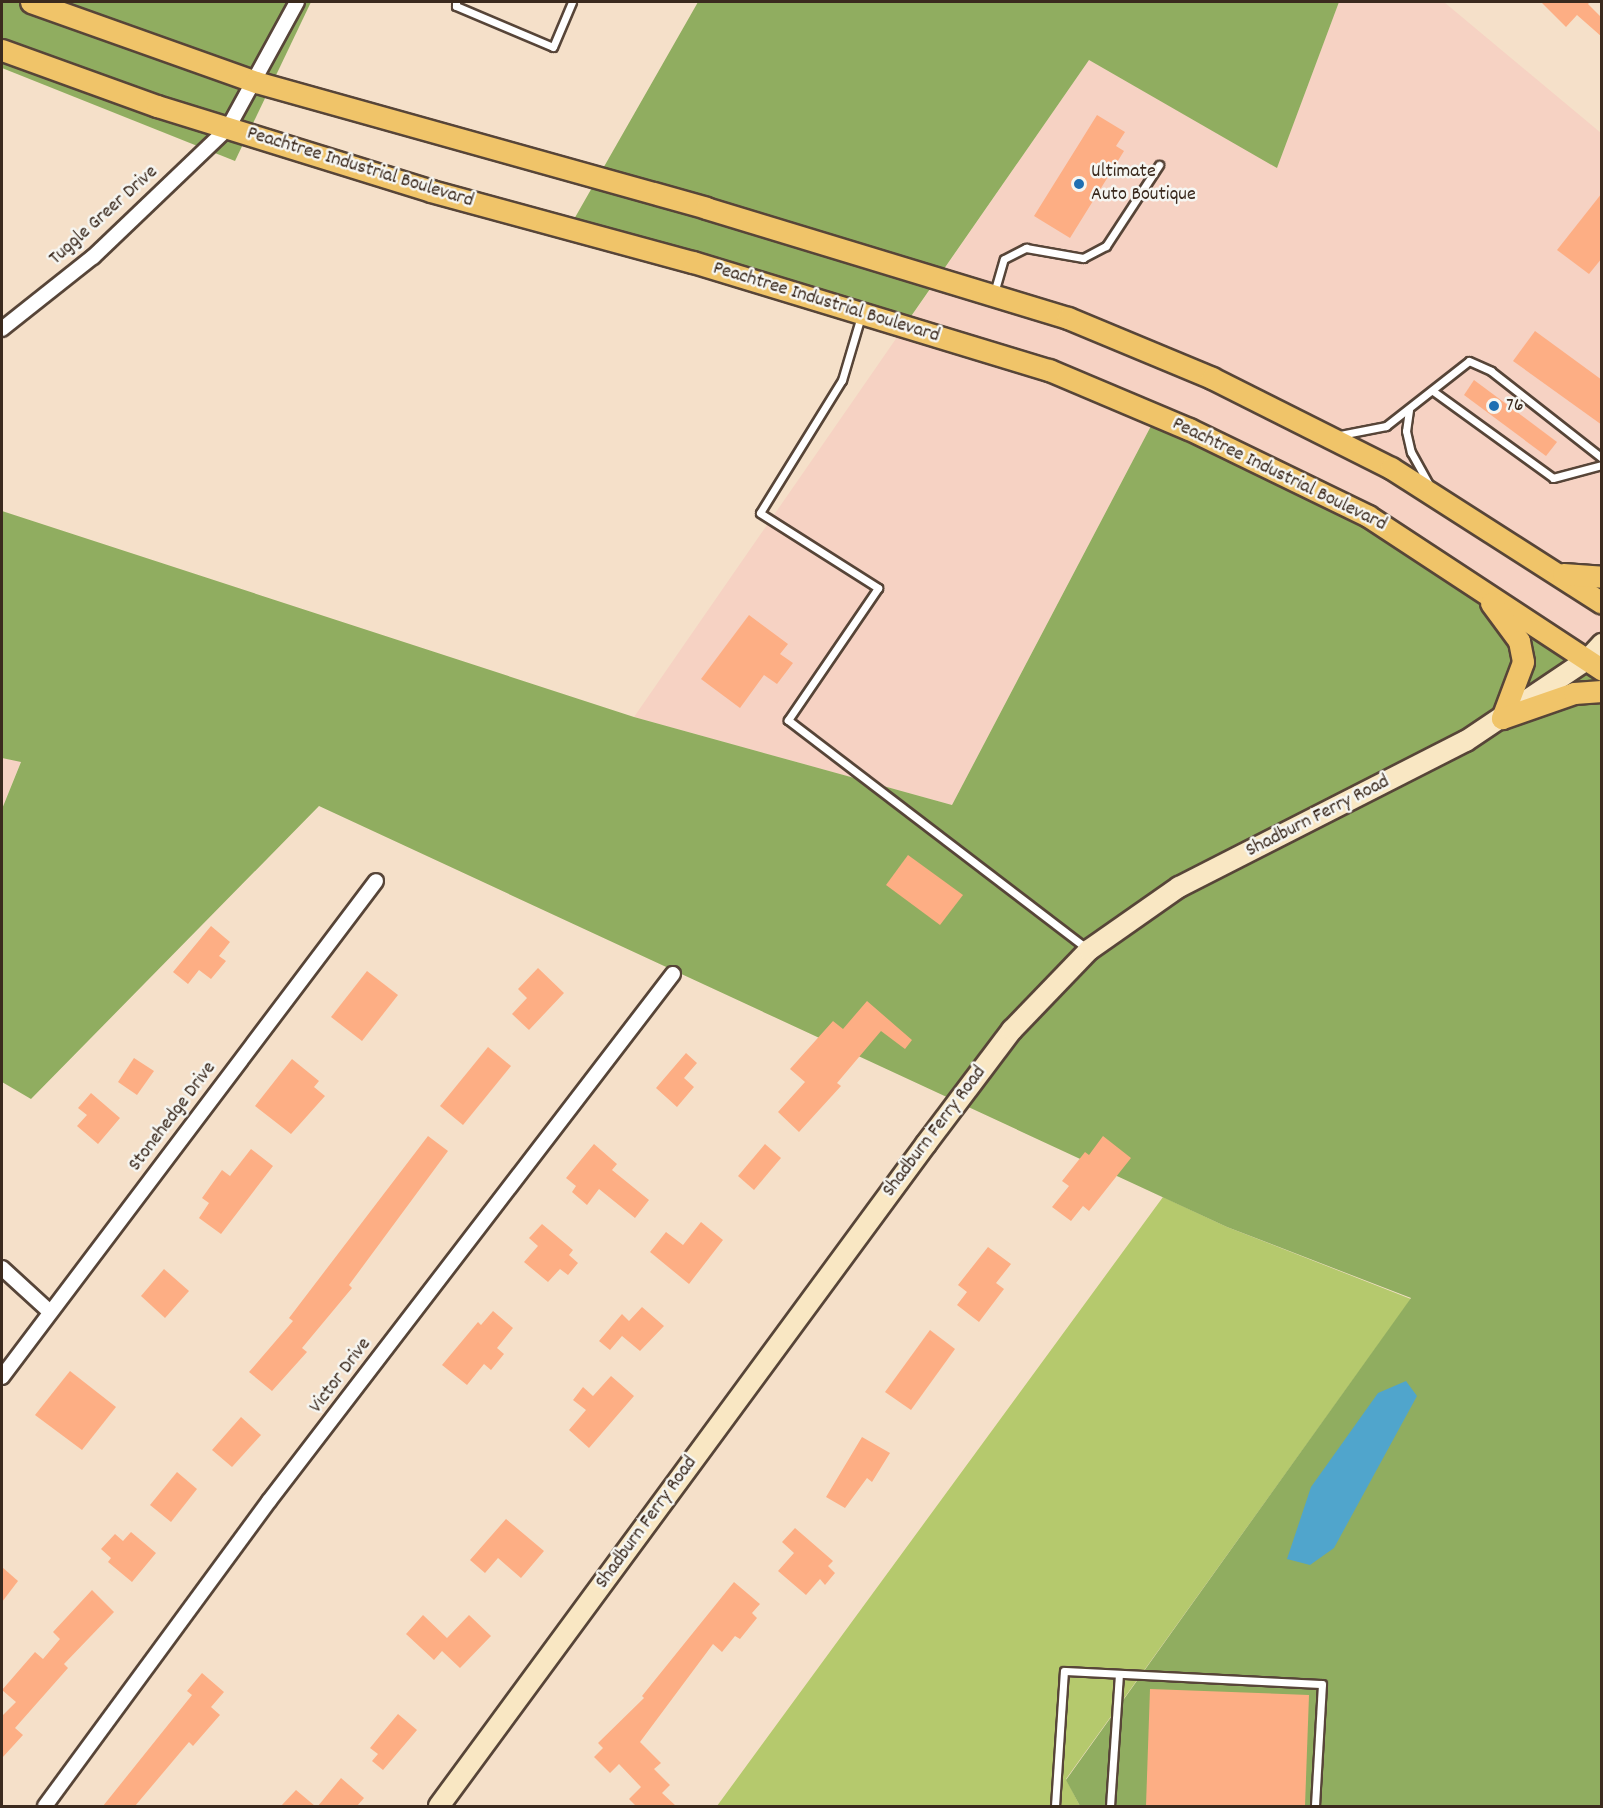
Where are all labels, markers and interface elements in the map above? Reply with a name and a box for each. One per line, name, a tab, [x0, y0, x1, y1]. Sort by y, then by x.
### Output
street label: Peachtree Industrial Boulevard	[244, 122, 476, 214]
place label: Ultimate Auto Boutique	[1091, 160, 1196, 207]
street label: Tuggle Greer Drive	[45, 161, 163, 271]
marker: Ultimate Auto Boutique	[1072, 177, 1086, 191]
street label: Peachtree Industrial Boulevard	[710, 257, 942, 349]
place label: 76	[1506, 394, 1523, 418]
marker: 76	[1487, 399, 1501, 413]
street label: Peachtree Industrial Boulevard	[1168, 413, 1390, 537]
street label: Shadburn Ferry Road	[1242, 770, 1394, 864]
street label: Stonehedge Drive	[124, 1057, 222, 1177]
street label: Shadburn Ferry Road	[878, 1062, 992, 1202]
street label: Victor Drive	[305, 1334, 377, 1418]
street label: Shadburn Ferry Road	[591, 1452, 703, 1594]

